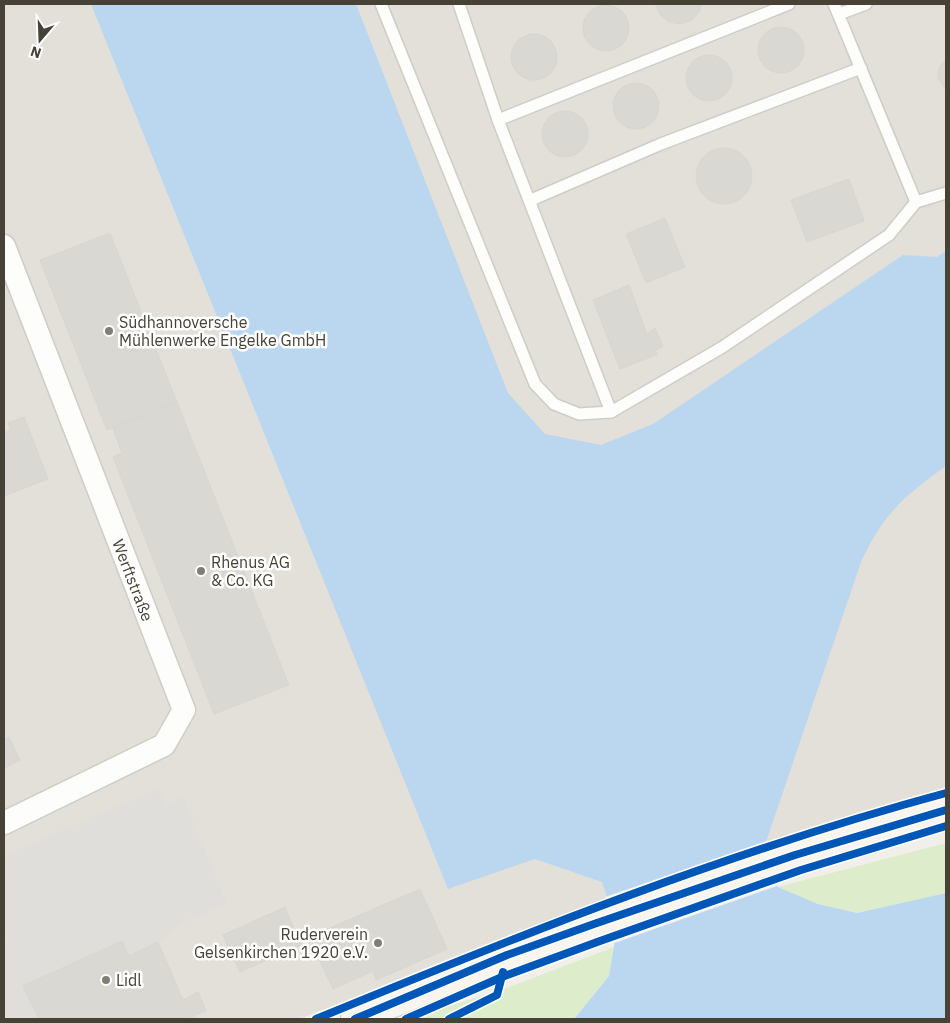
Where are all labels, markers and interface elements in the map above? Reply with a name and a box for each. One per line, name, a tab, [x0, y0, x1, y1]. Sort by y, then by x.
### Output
north arrow	[15, 15, 65, 65]
text: N	[28, 42, 43, 62]
place label: Südhannoversche Mühlenwerke Engelke GmbH	[119, 312, 326, 350]
marker: Südhannoversche Mühlenwerke Engelke GmbH	[103, 325, 115, 337]
street label: Werftstraße	[108, 536, 158, 624]
place label: Rhenus AG & Co. KG	[211, 552, 290, 590]
marker: Rhenus AG & Co. KG	[195, 565, 207, 577]
place label: Ruderverein Gelsenkirchen 1920 e.V.	[194, 924, 368, 962]
marker: Ruderverein Gelsenkirchen 1920 e.V.	[372, 937, 384, 949]
place label: Lidl	[116, 970, 142, 990]
marker: Lidl	[100, 974, 112, 986]

